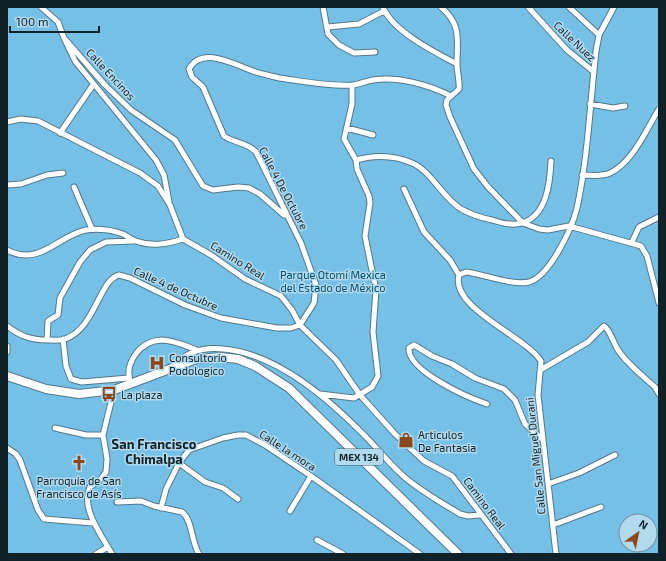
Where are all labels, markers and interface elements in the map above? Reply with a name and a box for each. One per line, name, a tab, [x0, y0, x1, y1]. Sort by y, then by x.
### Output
scale bar	[10, 8, 99, 34]
text: 100 m	[16, 14, 48, 28]
street label: Calle Nuez	[551, 18, 599, 64]
street label: Calle Encinos	[84, 45, 139, 103]
street label: Calle 4 De Octubre	[257, 144, 311, 232]
street label: Camino Real	[208, 238, 268, 282]
street label: Calle 4 de Octubre	[132, 264, 220, 312]
park label: Parque Otomí Mexica del Estado de México	[280, 268, 386, 294]
place label: Consultorio Podologico	[169, 351, 227, 377]
hospital icon: Consultorio Podologico	[148, 354, 166, 372]
bus stop icon: La plaza	[100, 385, 118, 403]
place label: La plaza	[121, 388, 162, 401]
street label: Calle San Miguel Durani	[522, 397, 548, 515]
street label: Calle la mora	[257, 427, 319, 473]
place label: Articulos De Fantasia	[418, 428, 476, 454]
shop icon: Articulos De Fantasia	[397, 431, 415, 449]
district label: San Francisco Chimalpa	[112, 436, 197, 467]
road number: MEX 134	[335, 449, 383, 465]
church icon: Parroquia de San Francisco de Asís	[70, 454, 88, 472]
place label: Parroquia de San Francisco de Asís	[36, 474, 122, 500]
street label: Camino Real	[461, 474, 509, 532]
north arrow	[618, 513, 658, 553]
text: N	[637, 517, 651, 532]

